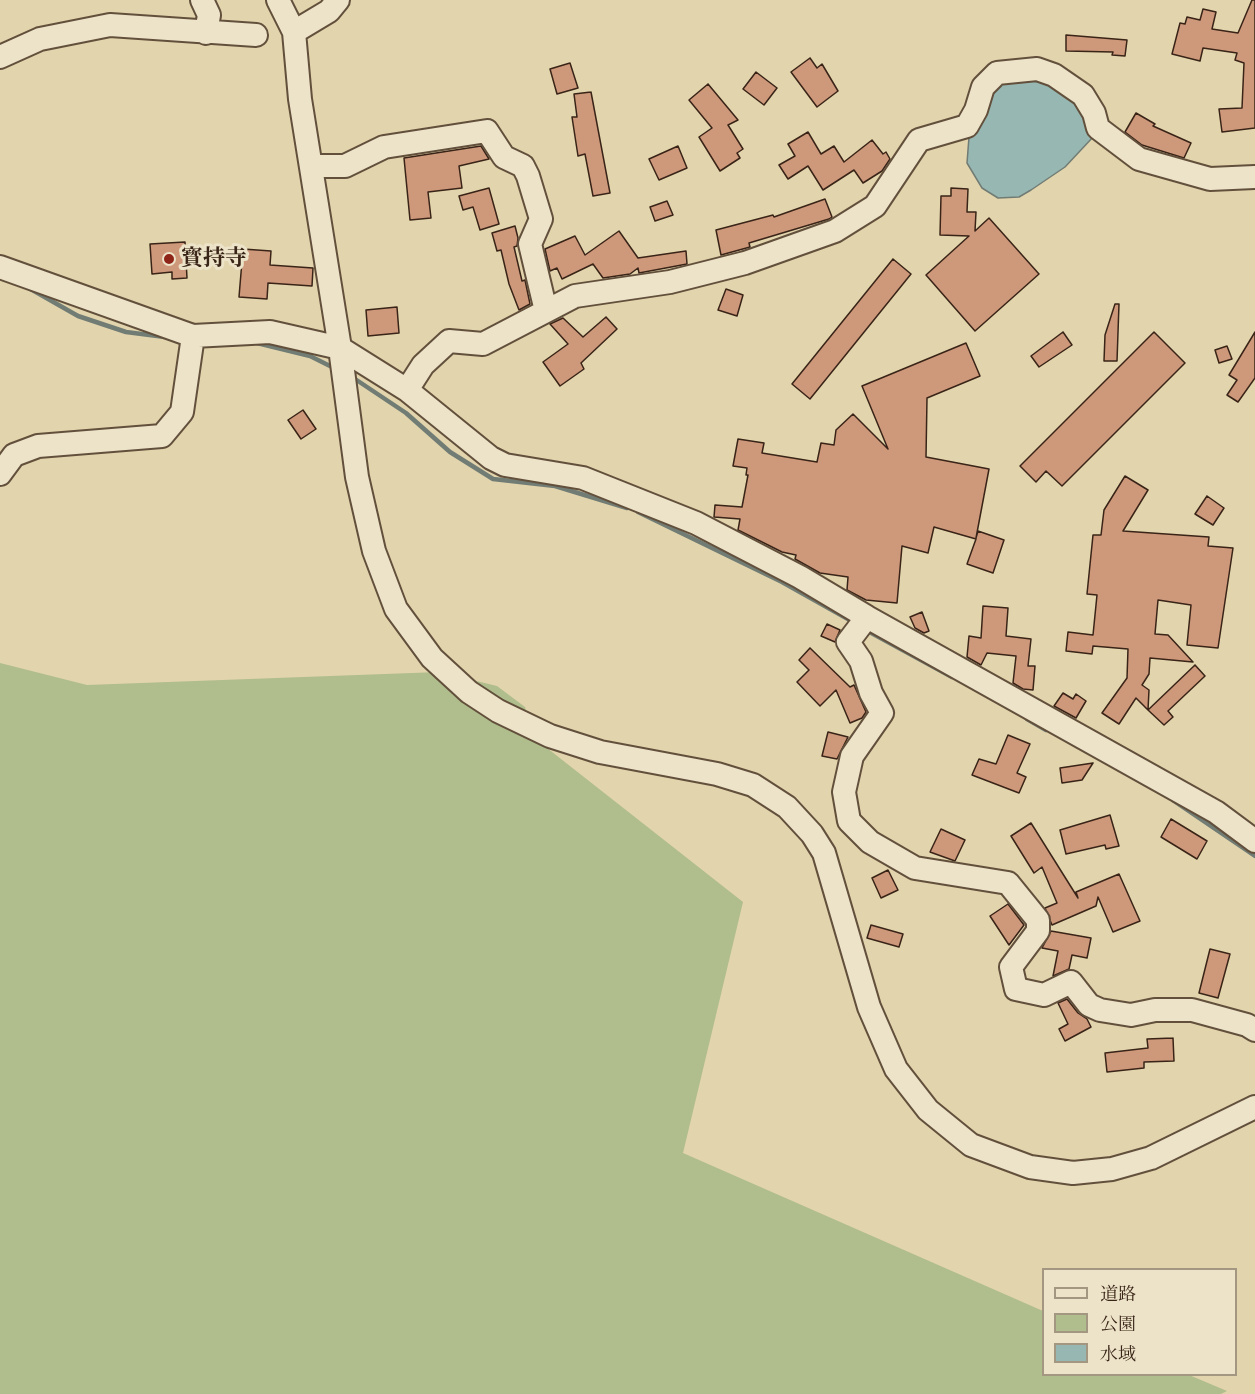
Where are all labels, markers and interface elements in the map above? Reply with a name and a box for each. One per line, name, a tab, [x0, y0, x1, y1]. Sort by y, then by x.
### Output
place label: 寳持寺	[181, 246, 247, 272]
marker: 寳持寺	[162, 252, 176, 266]
legend	[1042, 1268, 1237, 1376]
text: 道路	[1100, 1280, 1136, 1307]
text: 公園	[1100, 1310, 1136, 1337]
text: 水域	[1100, 1340, 1136, 1367]

